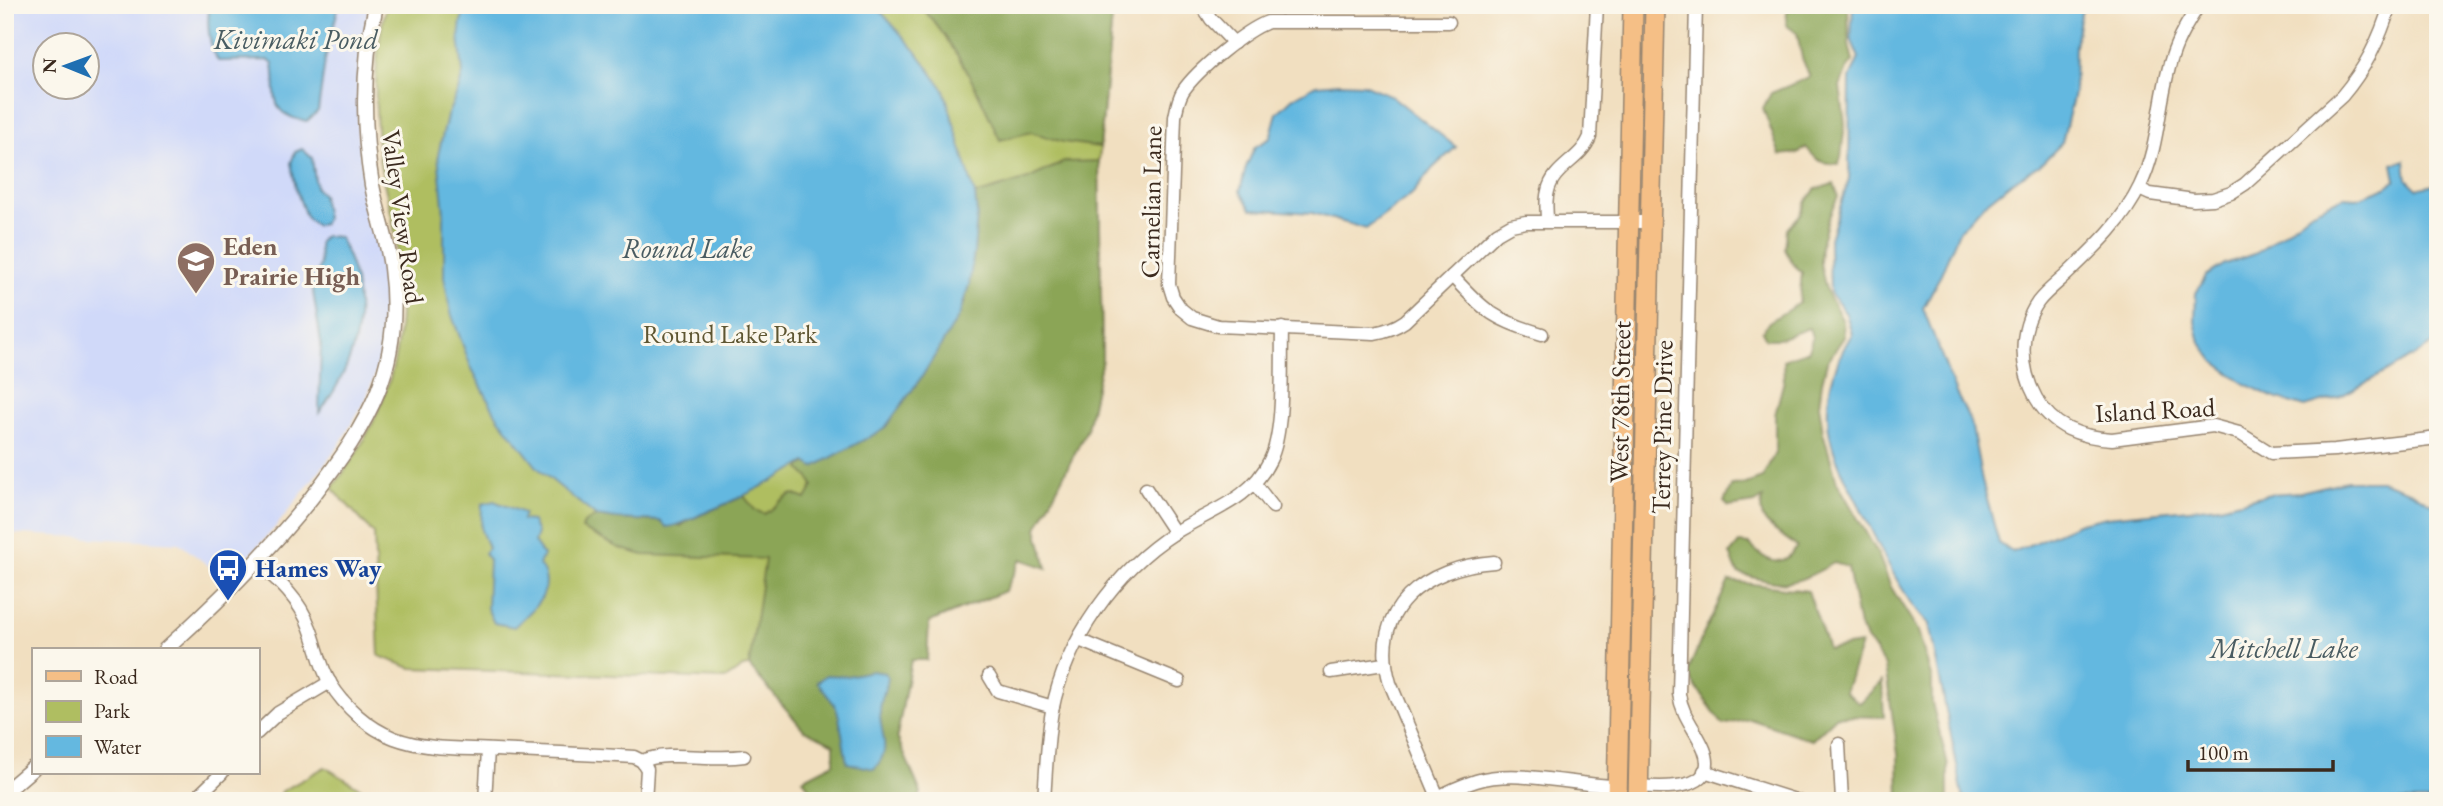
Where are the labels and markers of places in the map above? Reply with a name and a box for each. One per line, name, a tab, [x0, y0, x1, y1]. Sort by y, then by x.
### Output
place label: Eden Prairie High	[223, 229, 361, 293]
school or university icon: Eden Prairie High	[175, 240, 217, 295]
bus stop icon: Hames Way	[207, 547, 249, 602]
place label: Hames Way	[255, 551, 382, 585]

